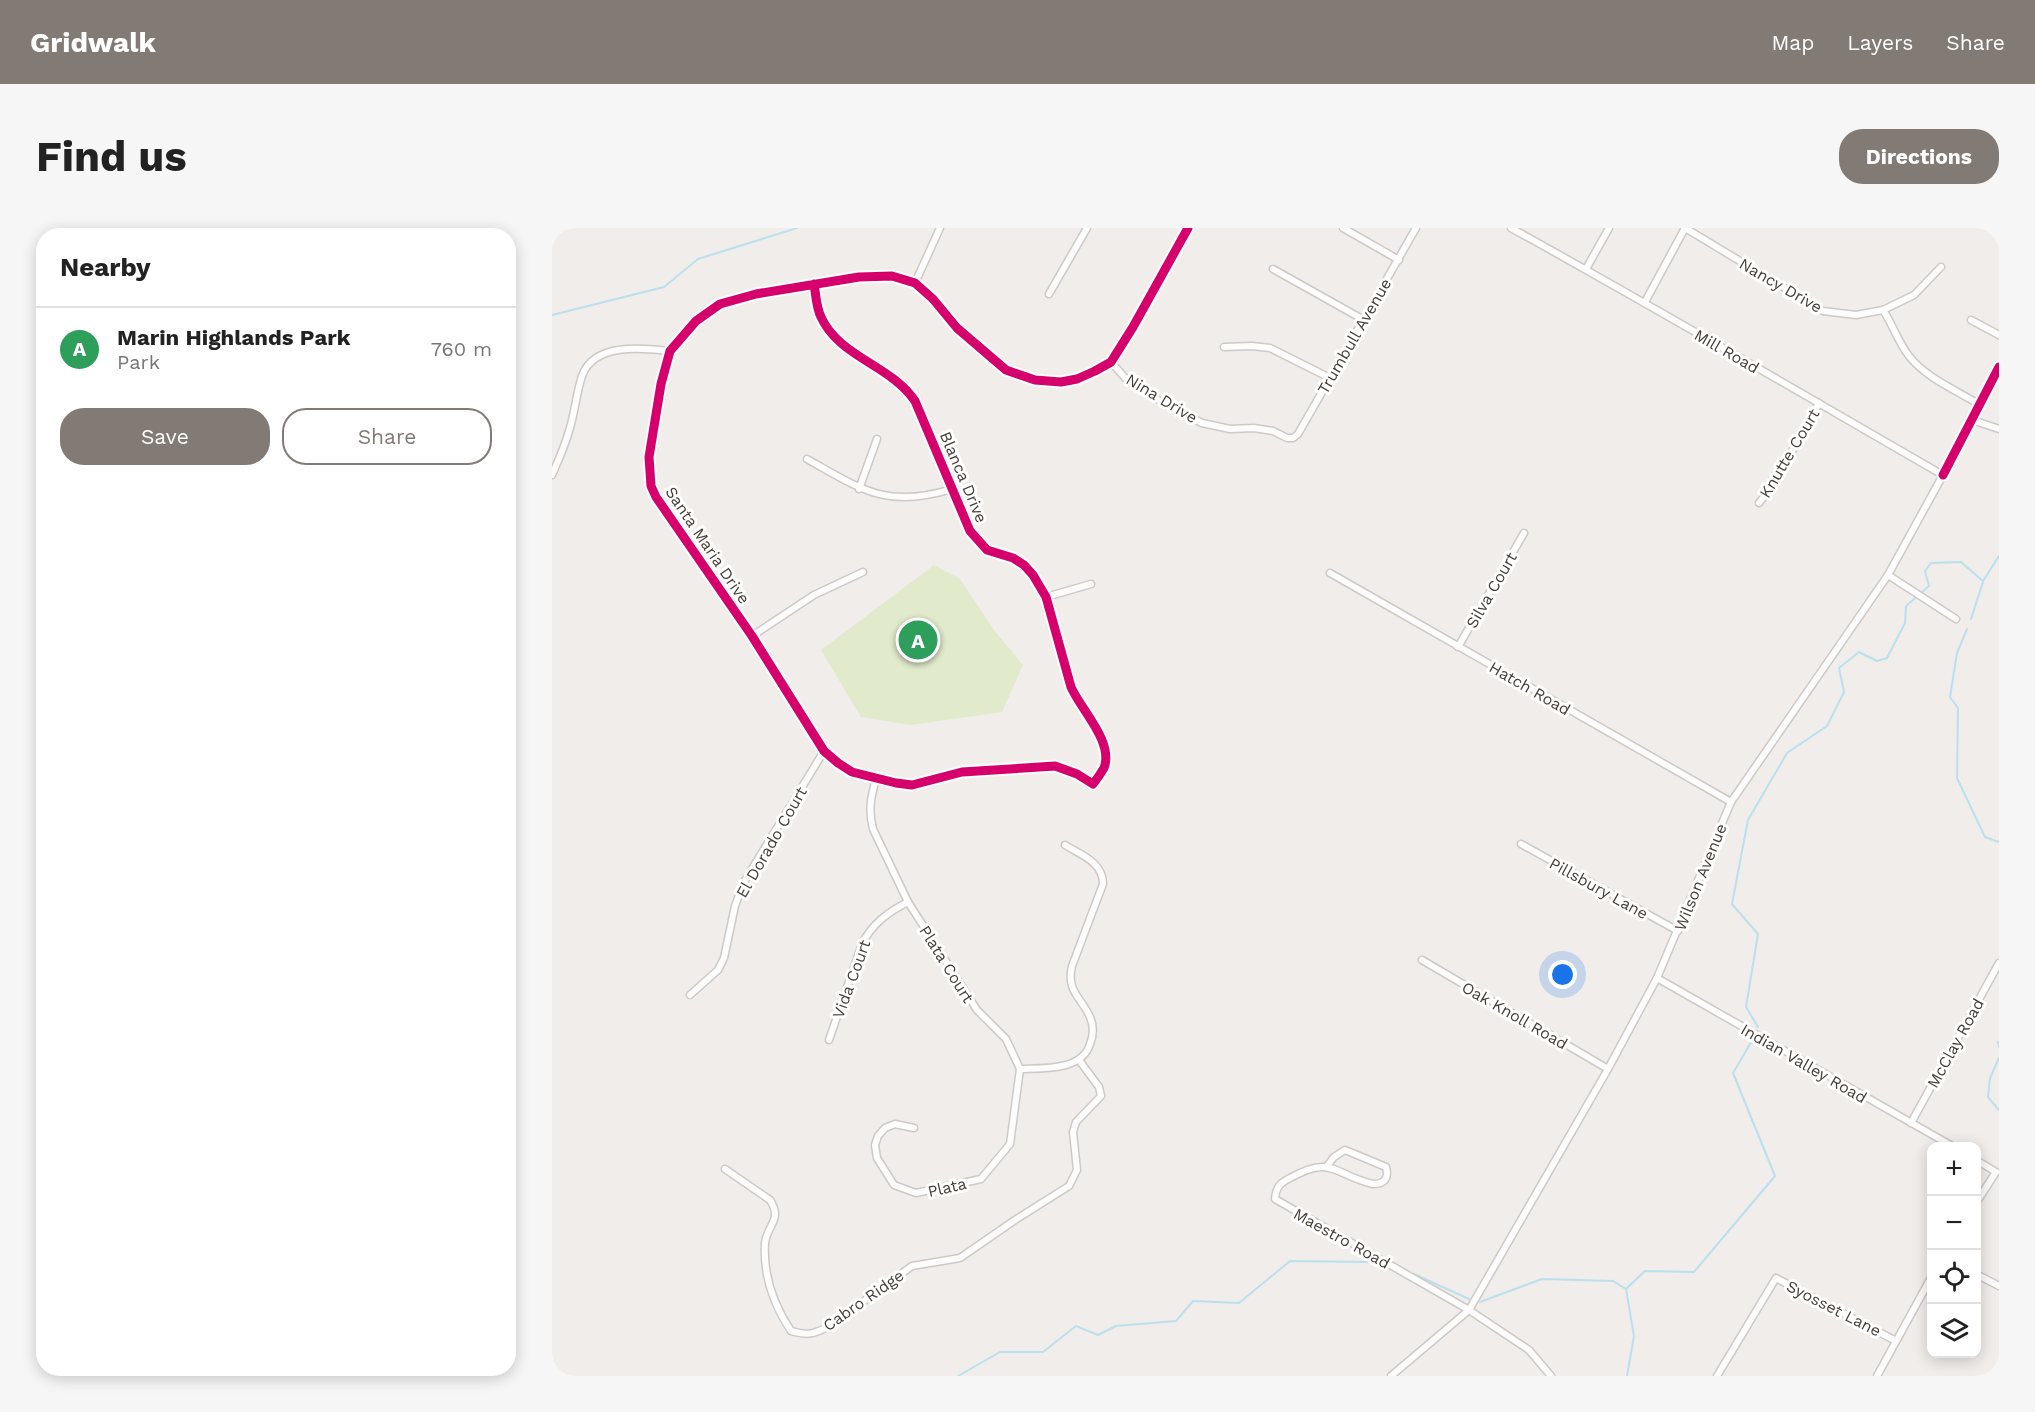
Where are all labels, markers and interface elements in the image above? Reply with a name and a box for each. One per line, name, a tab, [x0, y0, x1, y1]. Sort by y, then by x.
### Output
text: Gridwalk	[30, 26, 156, 59]
text: Map	[1771, 30, 1814, 55]
text: Layers	[1847, 30, 1913, 55]
text: Share	[1946, 30, 2005, 55]
button: Directions	[1839, 129, 1999, 184]
text: Find us	[36, 132, 187, 181]
text: Nearby	[60, 252, 151, 282]
street label: Nancy Drive	[1736, 254, 1825, 317]
street label: Trumbull Avenue	[1314, 275, 1395, 398]
text: Marin Highlands Park	[117, 325, 350, 350]
street label: Mill Road	[1691, 325, 1763, 378]
text: A	[73, 337, 86, 361]
text: 760 m	[431, 337, 492, 361]
text: Park	[117, 350, 160, 374]
street label: Nina Drive	[1123, 370, 1201, 427]
street label: Knutte Court	[1755, 405, 1824, 501]
button: Save	[60, 408, 270, 465]
button: Share	[282, 408, 492, 465]
street label: Blanca Drive	[936, 429, 991, 526]
street label: Santa Maria Drive	[661, 483, 754, 607]
street label: Silva Court	[1462, 549, 1521, 632]
pin: A	[898, 618, 938, 662]
street label: Hatch Road	[1486, 658, 1574, 719]
street label: El Dorado Court	[732, 783, 811, 901]
street label: Wilson Avenue	[1670, 821, 1731, 934]
street label: Pillsbury Lane	[1546, 854, 1651, 923]
street label: Plata Court	[915, 922, 978, 1007]
street label: Vida Court	[829, 937, 875, 1021]
your location	[1548, 960, 1577, 989]
street label: Oak Knoll Road	[1458, 977, 1571, 1053]
street label: McClay Road	[1923, 995, 1988, 1091]
street label: Indian Valley Road	[1737, 1020, 1870, 1107]
map controls	[1927, 1142, 1981, 1358]
button: +	[1927, 1142, 1981, 1196]
street label: Plata	[926, 1174, 968, 1201]
button: −	[1927, 1196, 1981, 1250]
street label: Maestro Road	[1290, 1204, 1393, 1273]
button: locate	[1927, 1250, 1981, 1304]
street label: Cabro Ridge	[819, 1266, 907, 1335]
street label: Syosset Lane	[1783, 1276, 1884, 1340]
button: layers	[1927, 1304, 1981, 1358]

